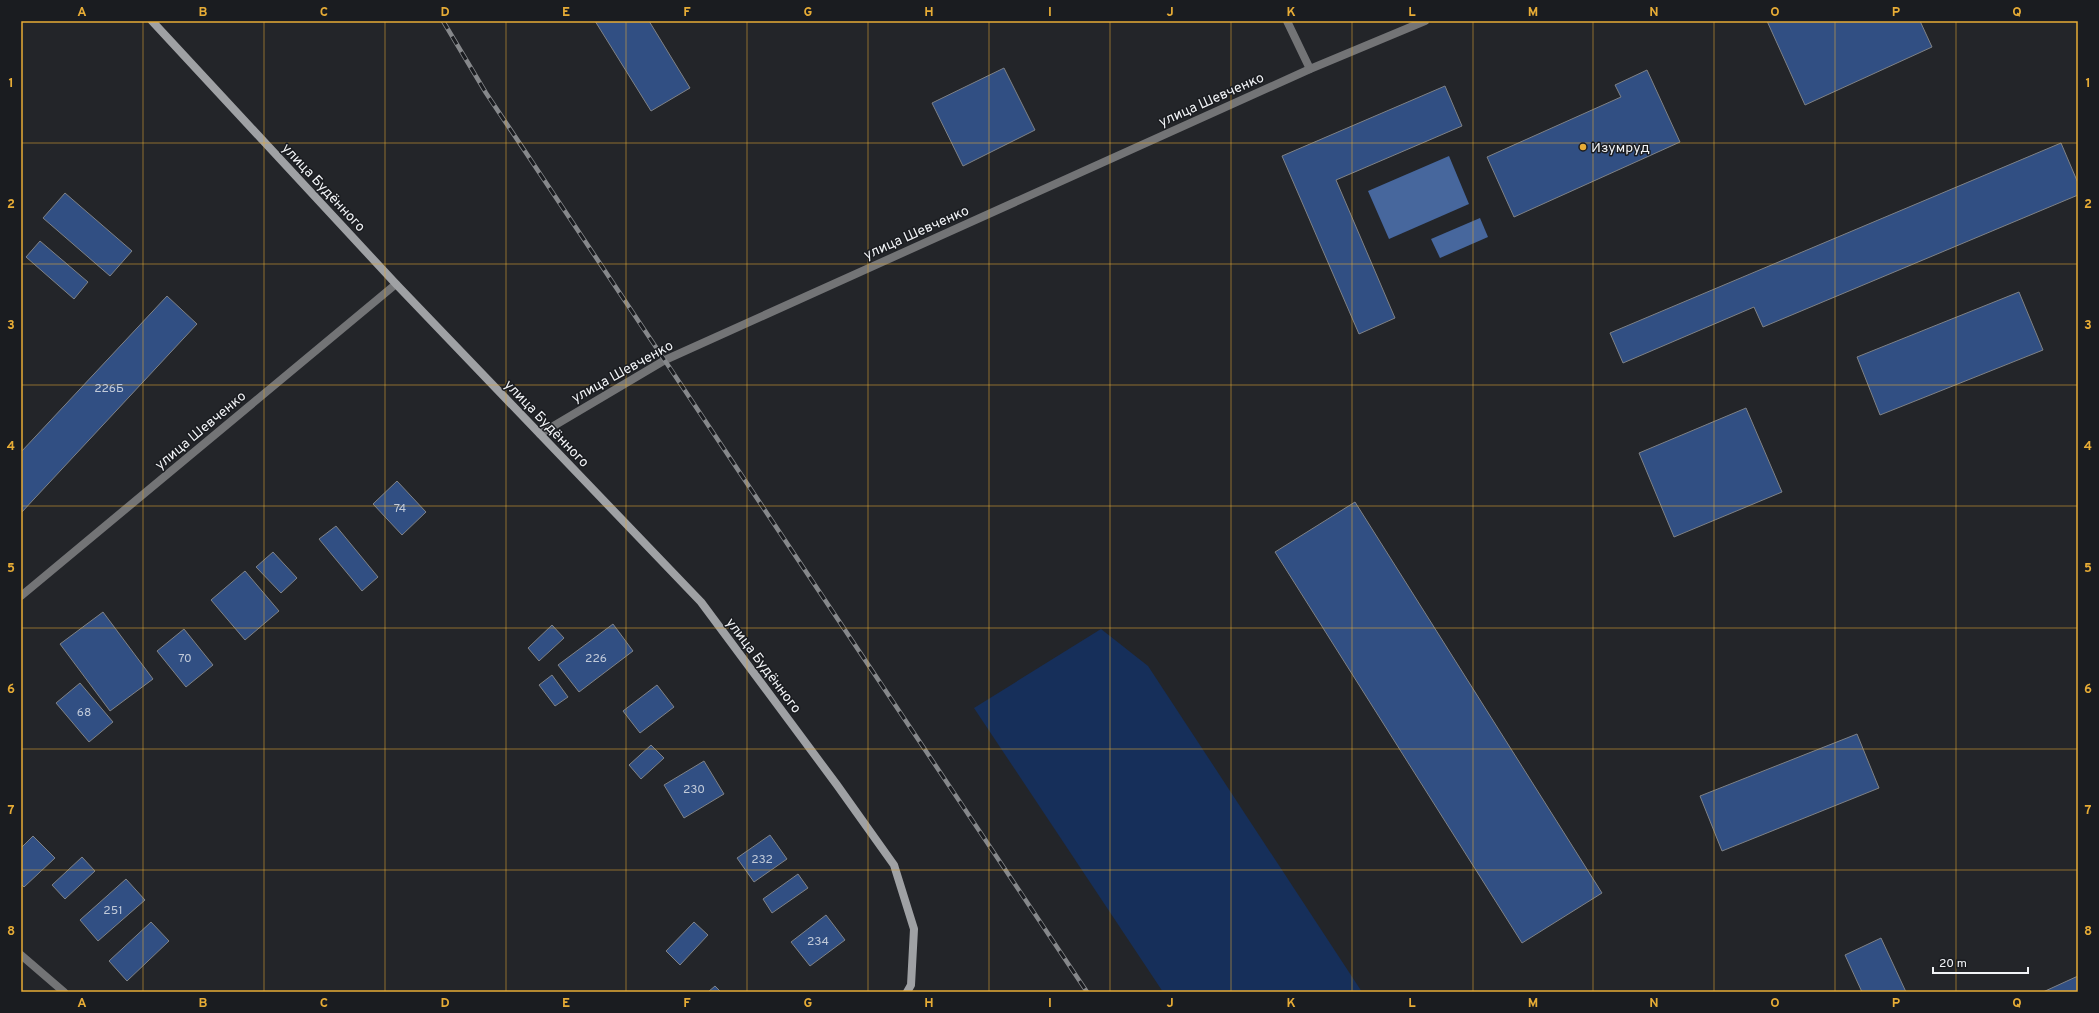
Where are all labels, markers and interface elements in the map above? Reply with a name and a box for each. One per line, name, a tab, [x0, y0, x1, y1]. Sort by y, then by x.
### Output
text: A	[77, 5, 87, 21]
text: B	[199, 5, 208, 21]
text: C	[320, 5, 328, 21]
text: D	[440, 5, 450, 21]
text: E	[562, 5, 570, 21]
text: F	[683, 5, 691, 21]
text: G	[804, 5, 813, 21]
text: H	[924, 5, 934, 21]
text: I	[1048, 5, 1052, 21]
text: J	[1166, 5, 1174, 21]
text: K	[1286, 5, 1296, 21]
text: L	[1408, 5, 1416, 21]
text: M	[1528, 5, 1538, 21]
text: N	[1649, 5, 1659, 21]
text: O	[1770, 5, 1780, 21]
text: P	[1892, 5, 1901, 21]
text: Q	[2012, 5, 2022, 21]
street label: улица Шевченко	[1156, 69, 1267, 131]
text: 1	[8, 76, 14, 92]
text: 1	[2085, 76, 2091, 92]
street label: улица Будённого	[278, 140, 368, 236]
place label: Изумруд	[1591, 140, 1650, 157]
marker: Изумруд	[1578, 142, 1588, 152]
text: 2	[7, 197, 15, 213]
text: 2	[2084, 197, 2092, 213]
street label: улица Шевченко	[861, 202, 972, 264]
text: 3	[7, 318, 15, 334]
text: 3	[2084, 318, 2092, 334]
street label: улица Шевченко	[569, 337, 677, 407]
street label: улица Будённого	[500, 377, 592, 471]
house number: 226Б	[94, 381, 124, 397]
street label: улица Шевченко	[152, 388, 250, 474]
text: 4	[7, 439, 15, 455]
text: 4	[2084, 439, 2092, 455]
house number: 74	[394, 501, 406, 517]
text: 5	[7, 561, 15, 577]
text: 5	[2084, 561, 2092, 577]
street label: улица Будённого	[721, 615, 804, 717]
house number: 70	[178, 651, 192, 667]
house number: 226	[585, 651, 607, 667]
text: 6	[7, 682, 15, 698]
text: 6	[2084, 682, 2092, 698]
house number: 68	[77, 705, 91, 721]
house number: 230	[683, 782, 705, 798]
text: 7	[8, 803, 15, 819]
text: 7	[2085, 803, 2092, 819]
house number: 232	[751, 852, 773, 868]
house number: 251	[103, 903, 123, 919]
text: 8	[7, 924, 15, 940]
text: 8	[2084, 924, 2092, 940]
house number: 234	[807, 934, 829, 950]
scale bar	[1933, 949, 2028, 975]
text: 20 m	[1939, 956, 1967, 972]
text: A	[77, 996, 87, 1012]
text: B	[199, 996, 208, 1012]
text: C	[320, 996, 328, 1012]
text: D	[440, 996, 450, 1012]
text: E	[562, 996, 570, 1012]
text: F	[683, 996, 691, 1012]
text: G	[804, 996, 813, 1012]
text: H	[924, 996, 934, 1012]
text: I	[1048, 996, 1052, 1012]
text: J	[1166, 996, 1174, 1012]
text: K	[1286, 996, 1296, 1012]
text: L	[1408, 996, 1416, 1012]
text: M	[1528, 996, 1538, 1012]
text: N	[1649, 996, 1659, 1012]
text: O	[1770, 996, 1780, 1012]
text: P	[1892, 996, 1901, 1012]
text: Q	[2012, 996, 2022, 1012]

